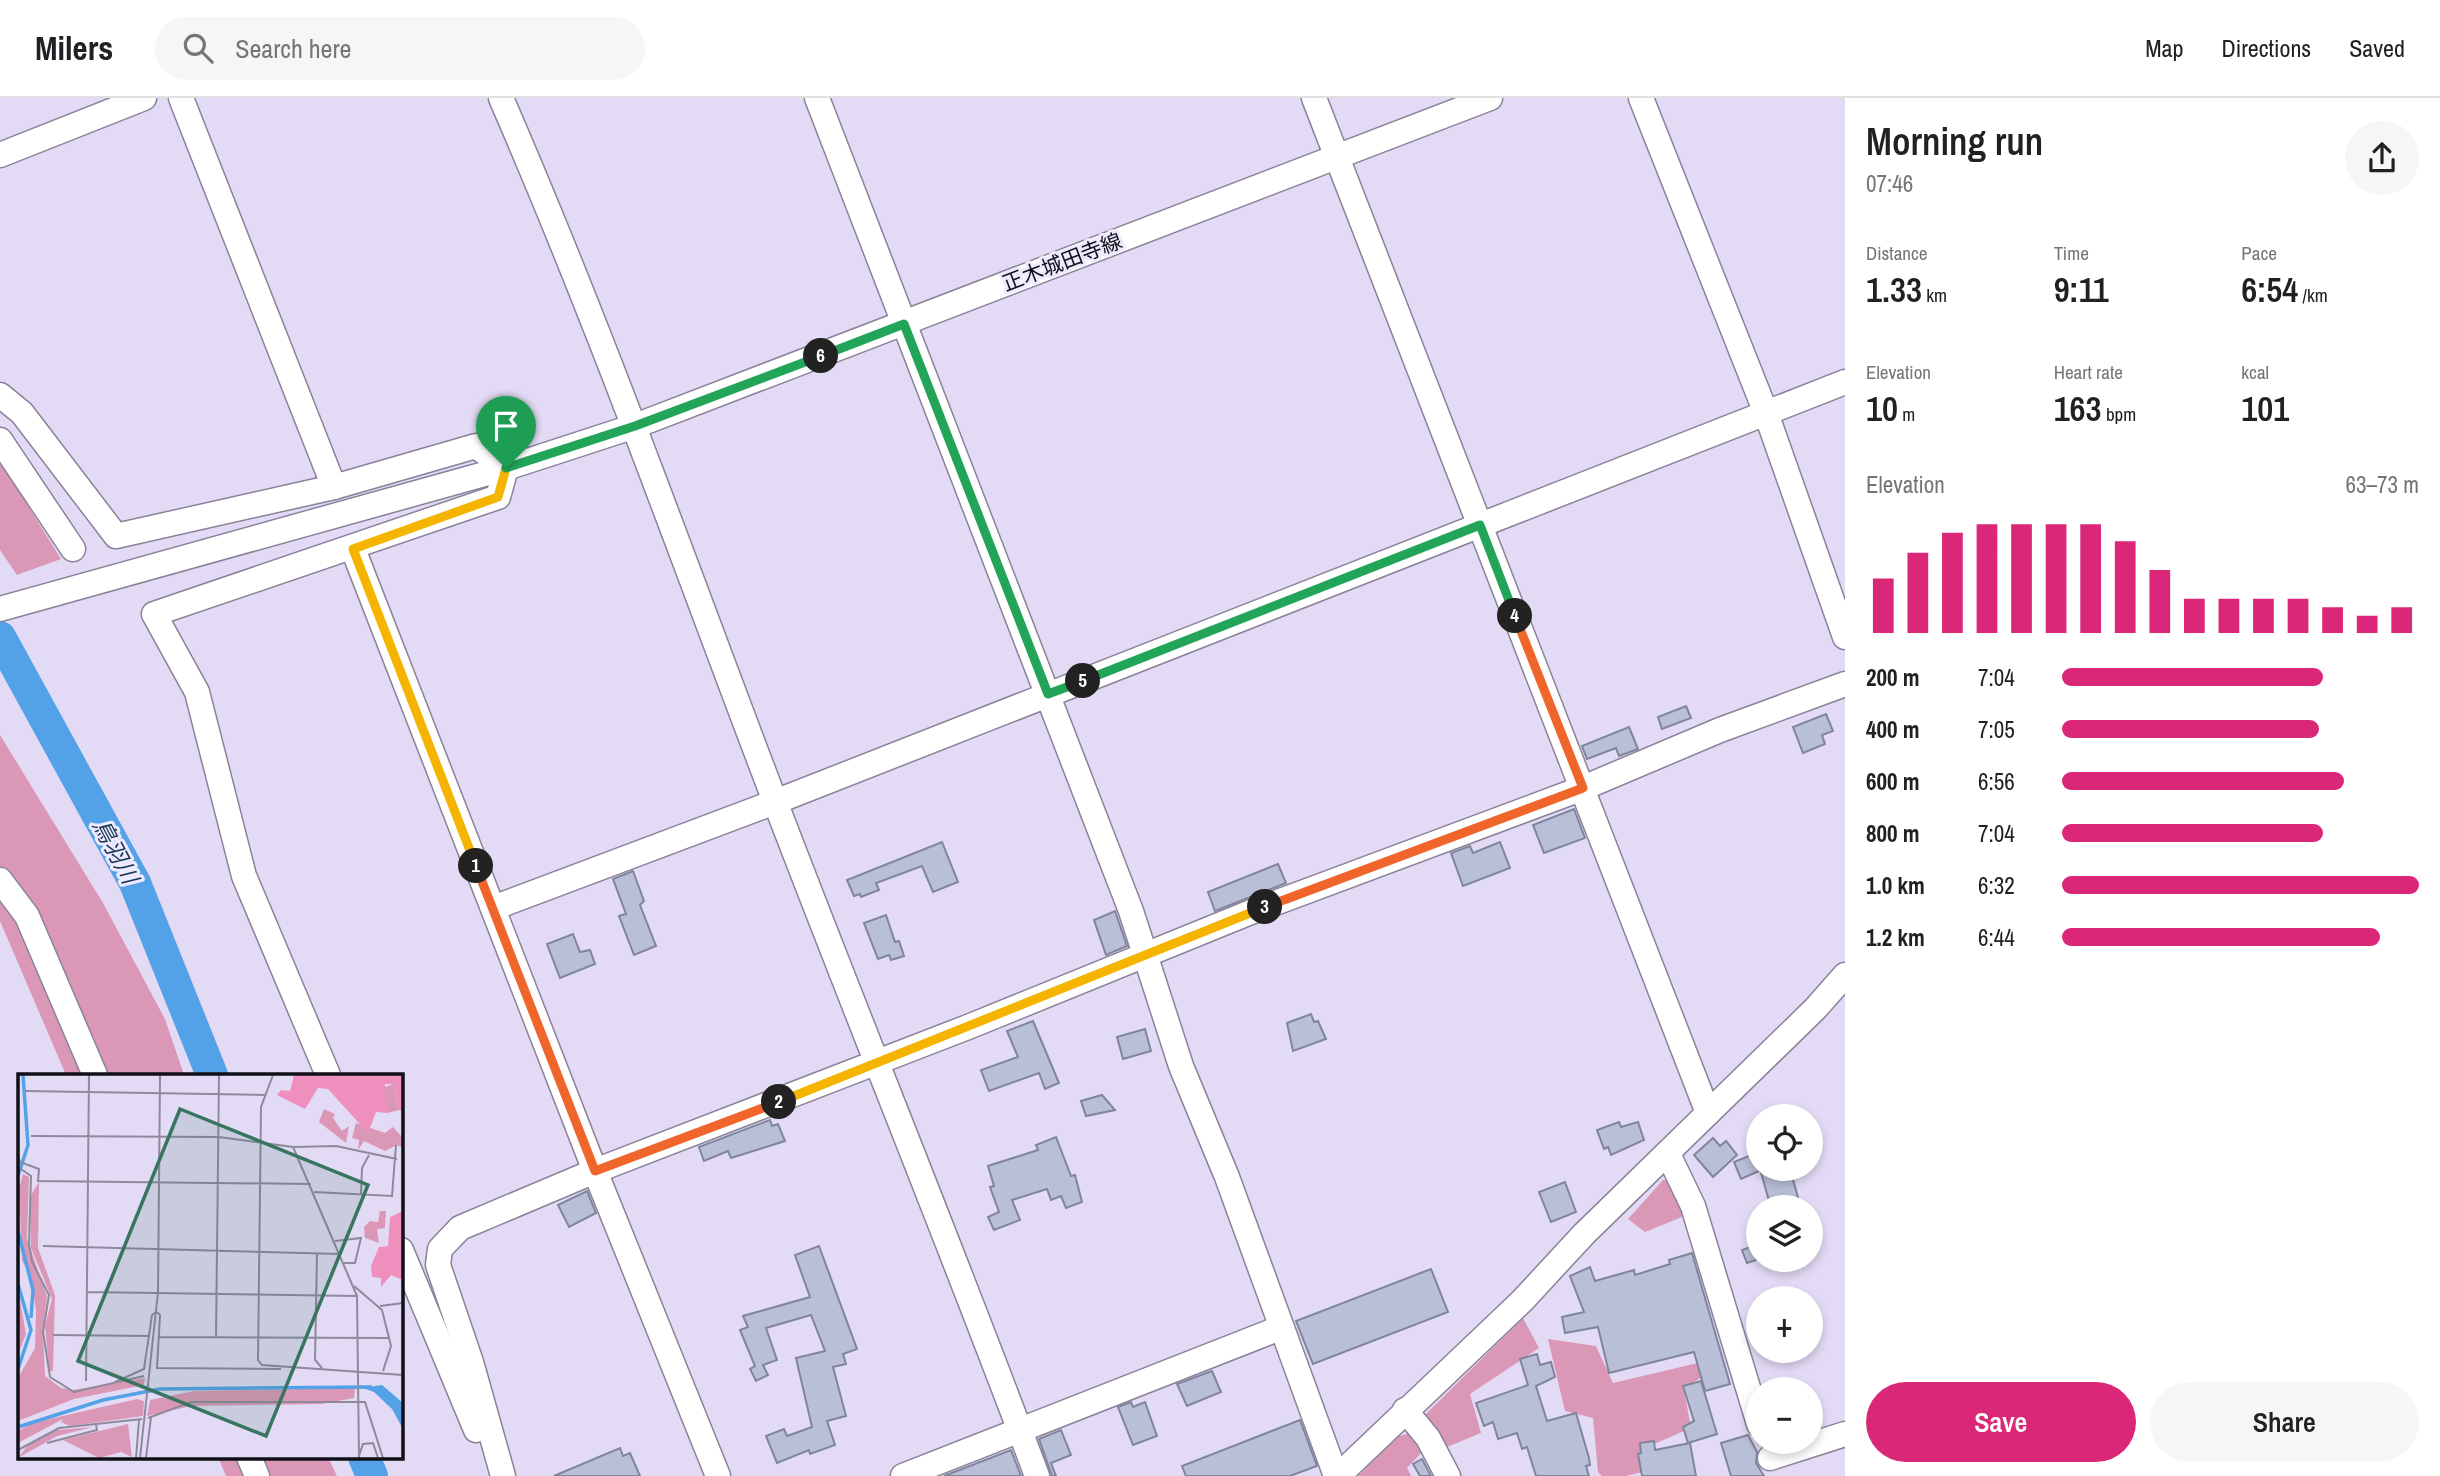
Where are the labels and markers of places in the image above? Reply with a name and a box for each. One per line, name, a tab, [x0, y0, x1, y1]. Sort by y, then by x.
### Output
pin: 6	[804, 338, 838, 374]
pin	[476, 396, 536, 468]
pin: 4	[1498, 598, 1532, 634]
pin: 5	[1066, 664, 1100, 698]
pin: 1	[458, 848, 494, 884]
pin: 3	[1248, 890, 1282, 924]
pin: 2	[762, 1084, 796, 1119]

